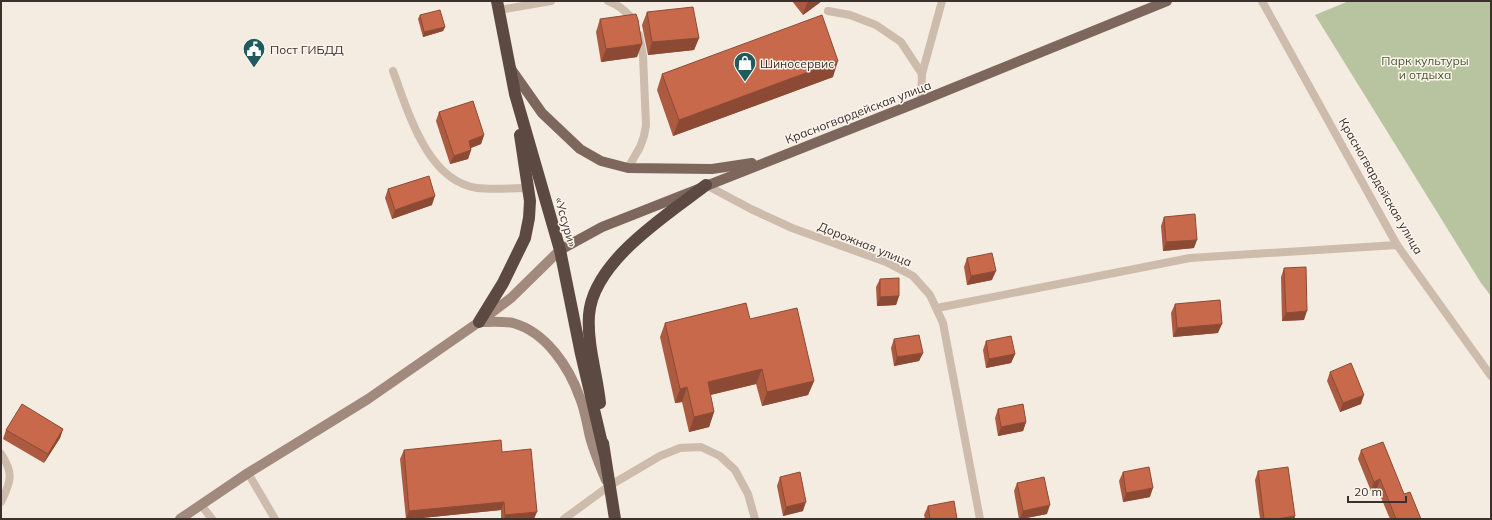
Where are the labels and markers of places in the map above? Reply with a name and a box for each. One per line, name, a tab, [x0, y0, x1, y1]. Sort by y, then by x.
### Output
public building icon: Пост ГИБДД	[241, 36, 267, 69]
place label: Пост ГИБДД	[270, 42, 344, 57]
shop icon: Шиносервис	[732, 50, 758, 83]
place label: Шиносервис	[760, 56, 834, 71]

